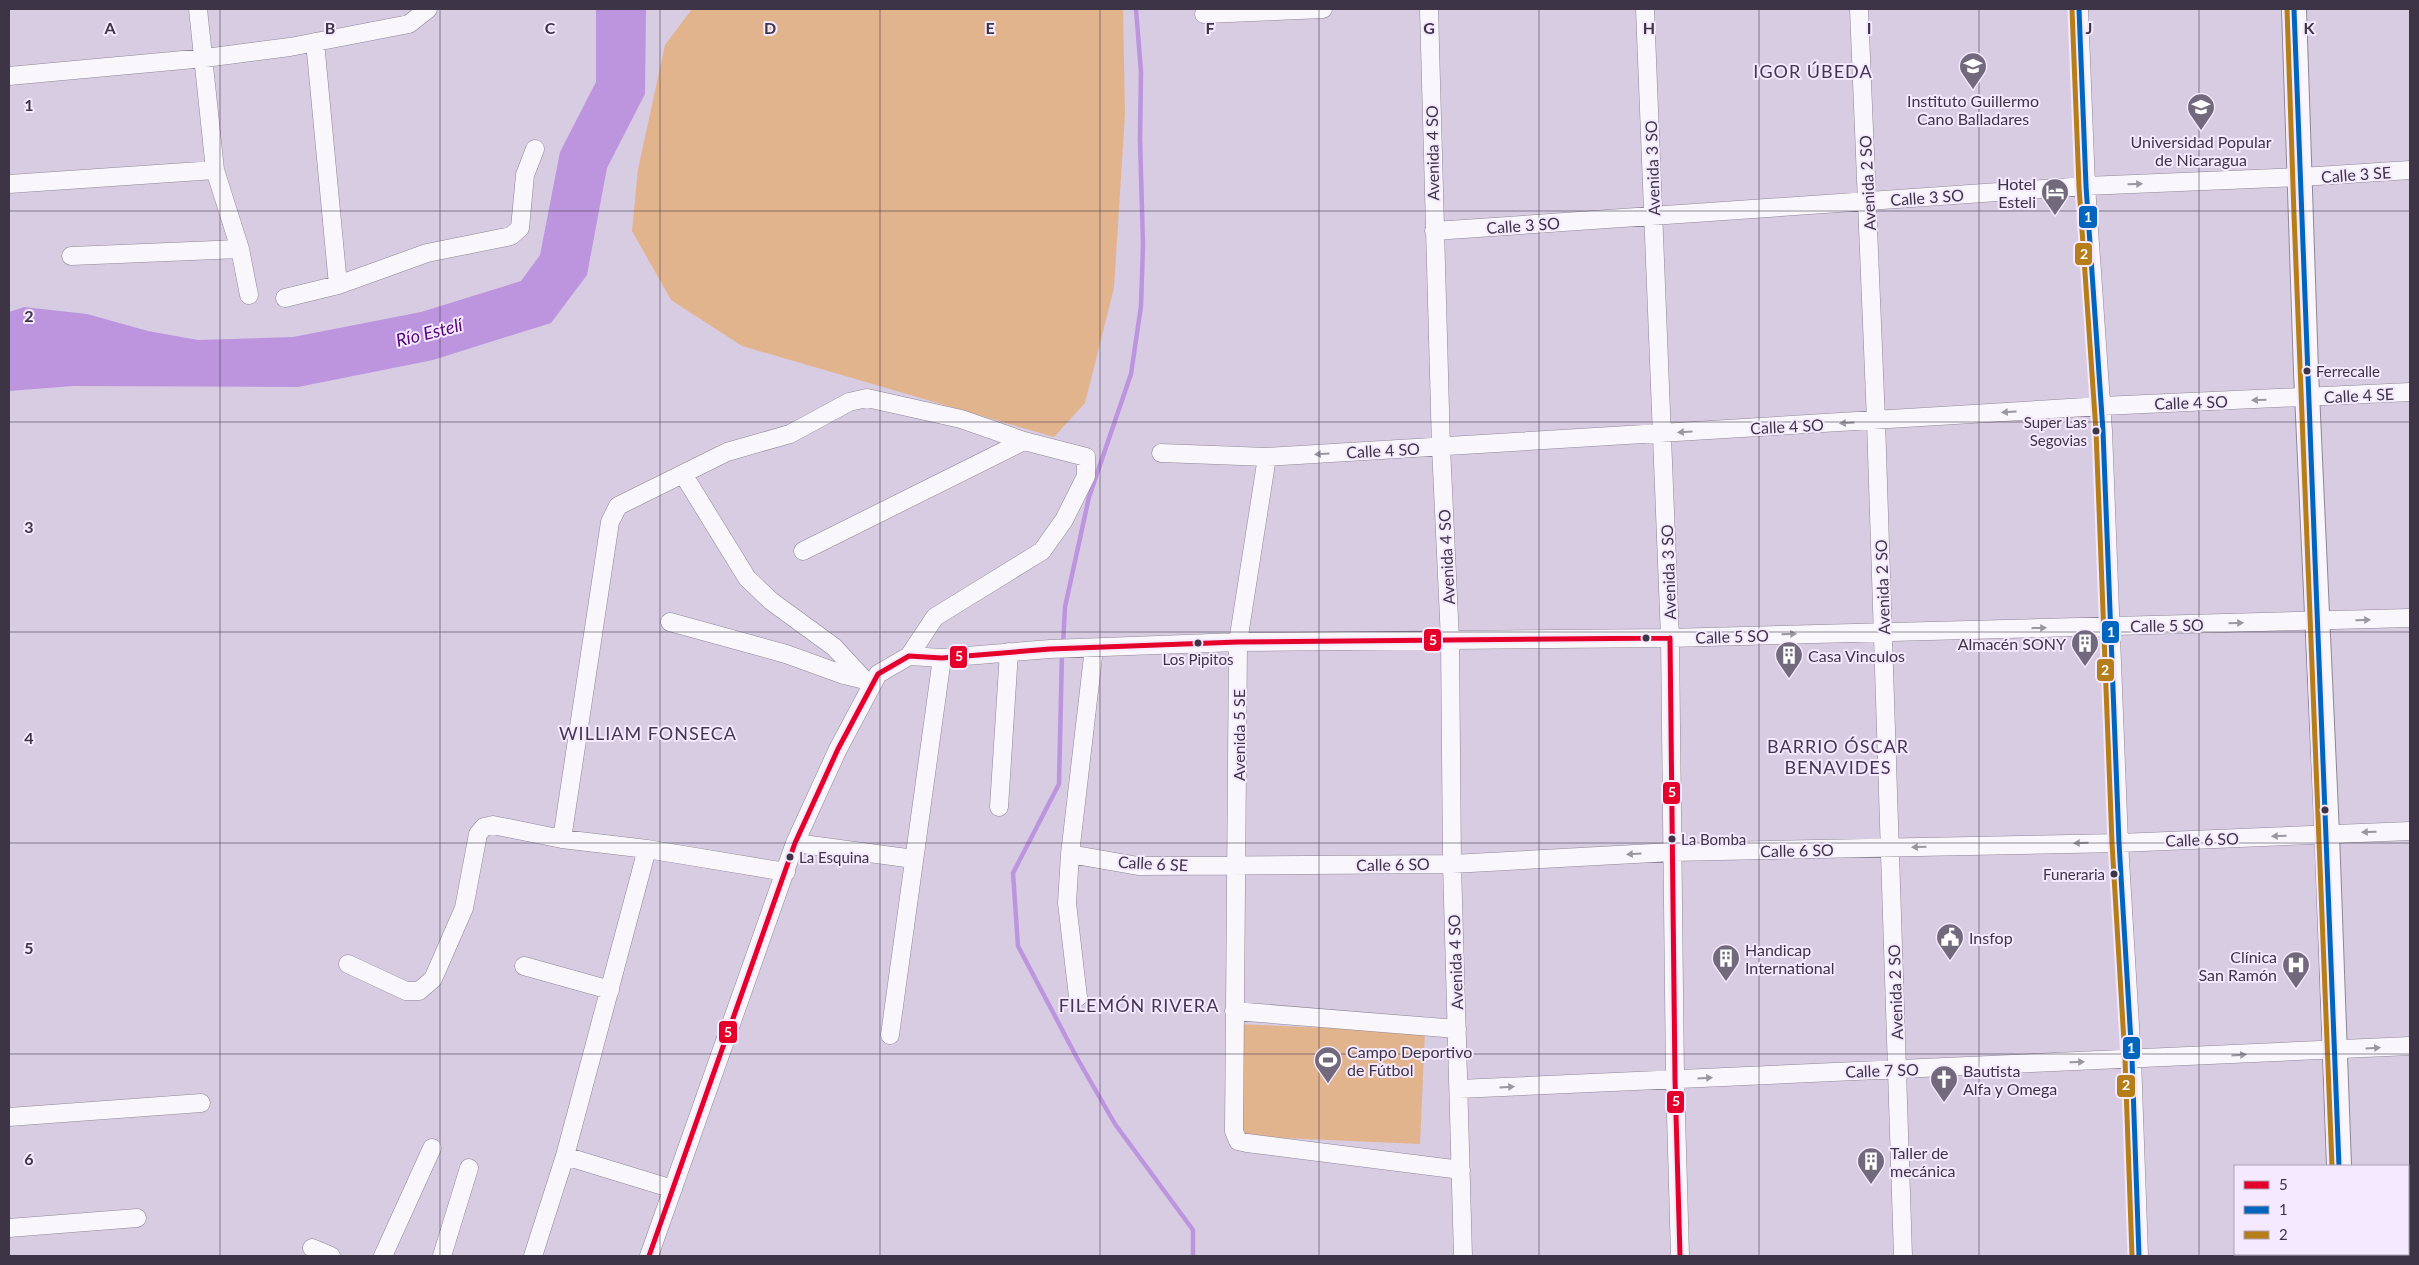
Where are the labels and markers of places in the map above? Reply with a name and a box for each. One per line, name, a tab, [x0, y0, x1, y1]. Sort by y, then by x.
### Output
school or university icon: Instituto Guillermo Cano Balladares	[1958, 51, 1988, 90]
place label: Instituto Guillermo Cano Balladares	[1907, 91, 2039, 128]
school or university icon: Universidad Popular de Nicaragua	[2186, 92, 2216, 131]
place label: Universidad Popular de Nicaragua	[2131, 132, 2272, 169]
place label: Hotel Esteli	[1997, 174, 2036, 211]
hotel icon: Hotel Esteli	[2040, 177, 2070, 216]
place label: Ferrecalle	[2316, 362, 2380, 380]
marker: Ferrecalle	[2302, 366, 2312, 376]
place label: Super Las Segovias	[2024, 413, 2087, 449]
marker: Super Las Segovias	[2091, 426, 2101, 436]
building icon: Almacén SONY	[2070, 628, 2100, 667]
unlabelled marker	[1641, 633, 1651, 643]
place label: Almacén SONY	[1958, 634, 2066, 653]
marker: Los Pipitos	[1193, 638, 1203, 648]
building icon: Casa Vinculos	[1774, 640, 1804, 679]
place label: Casa Vinculos	[1808, 646, 1905, 665]
place label: Los Pipitos	[1163, 650, 1233, 668]
unlabelled marker	[2320, 805, 2330, 815]
place label: La Bomba	[1681, 830, 1746, 848]
marker: La Bomba	[1667, 834, 1677, 844]
place label: La Esquina	[799, 848, 869, 866]
marker: La Esquina	[785, 852, 795, 862]
place label: Funeraria	[2043, 865, 2105, 883]
marker: Funeraria	[2109, 869, 2119, 879]
public building icon: Insfop	[1935, 922, 1965, 961]
place label: Insfop	[1969, 928, 2013, 947]
place label: Handicap International	[1745, 940, 1835, 977]
building icon: Handicap International	[1711, 943, 1741, 982]
place label: Clínica San Ramón	[2198, 947, 2277, 984]
hospital icon: Clínica San Ramón	[2281, 950, 2311, 989]
place label: Campo Deportivo de Fútbol	[1347, 1042, 1472, 1079]
sports icon: Campo Deportivo de Fútbol	[1313, 1045, 1343, 1084]
place label: Bautista Alfa y Omega	[1963, 1061, 2057, 1098]
church icon: Bautista Alfa y Omega	[1929, 1064, 1959, 1103]
place label: Taller de mecánica	[1890, 1143, 1956, 1180]
building icon: Taller de mecánica	[1856, 1146, 1886, 1185]

